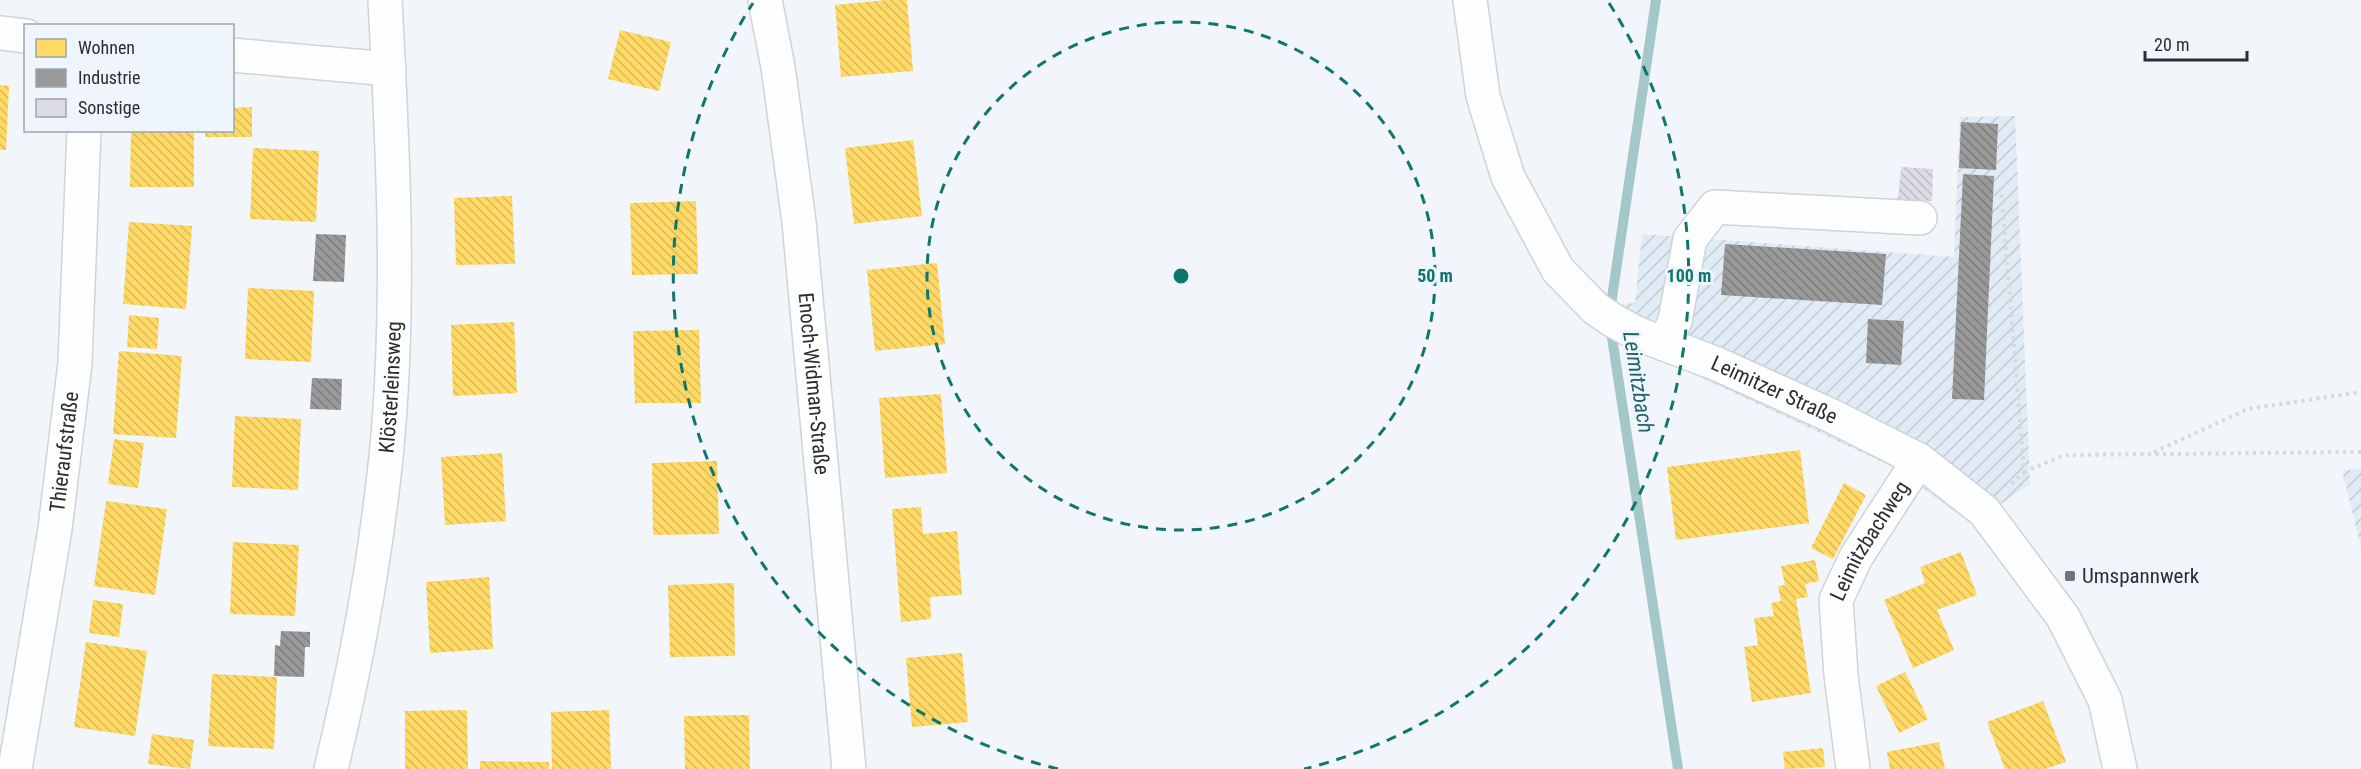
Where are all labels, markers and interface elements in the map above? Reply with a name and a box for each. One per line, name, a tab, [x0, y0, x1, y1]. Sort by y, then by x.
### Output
legend	[24, 24, 234, 132]
scale bar	[2145, 24, 2247, 62]
text: 20 m	[2154, 34, 2189, 55]
text: Wohnen	[78, 37, 135, 58]
text: Industrie	[78, 67, 140, 88]
text: Sonstige	[78, 97, 140, 118]
text: 50 m	[1417, 265, 1453, 286]
text: 100 m	[1667, 265, 1711, 286]
centre of rings	[1171, 266, 1191, 286]
street label: Enoch-Widman-Straße	[794, 292, 834, 476]
street label: Klösterleinsweg	[374, 321, 406, 454]
water label: Leimitzbach	[1618, 329, 1659, 435]
street label: Leimitzer Straße	[1708, 351, 1841, 429]
street label: Thieraufstraße	[45, 390, 83, 514]
street label: Leimitzbachweg	[1825, 477, 1914, 604]
place label: Umspannwerk	[2082, 564, 2200, 588]
marker: Umspannwerk	[2063, 569, 2077, 583]

